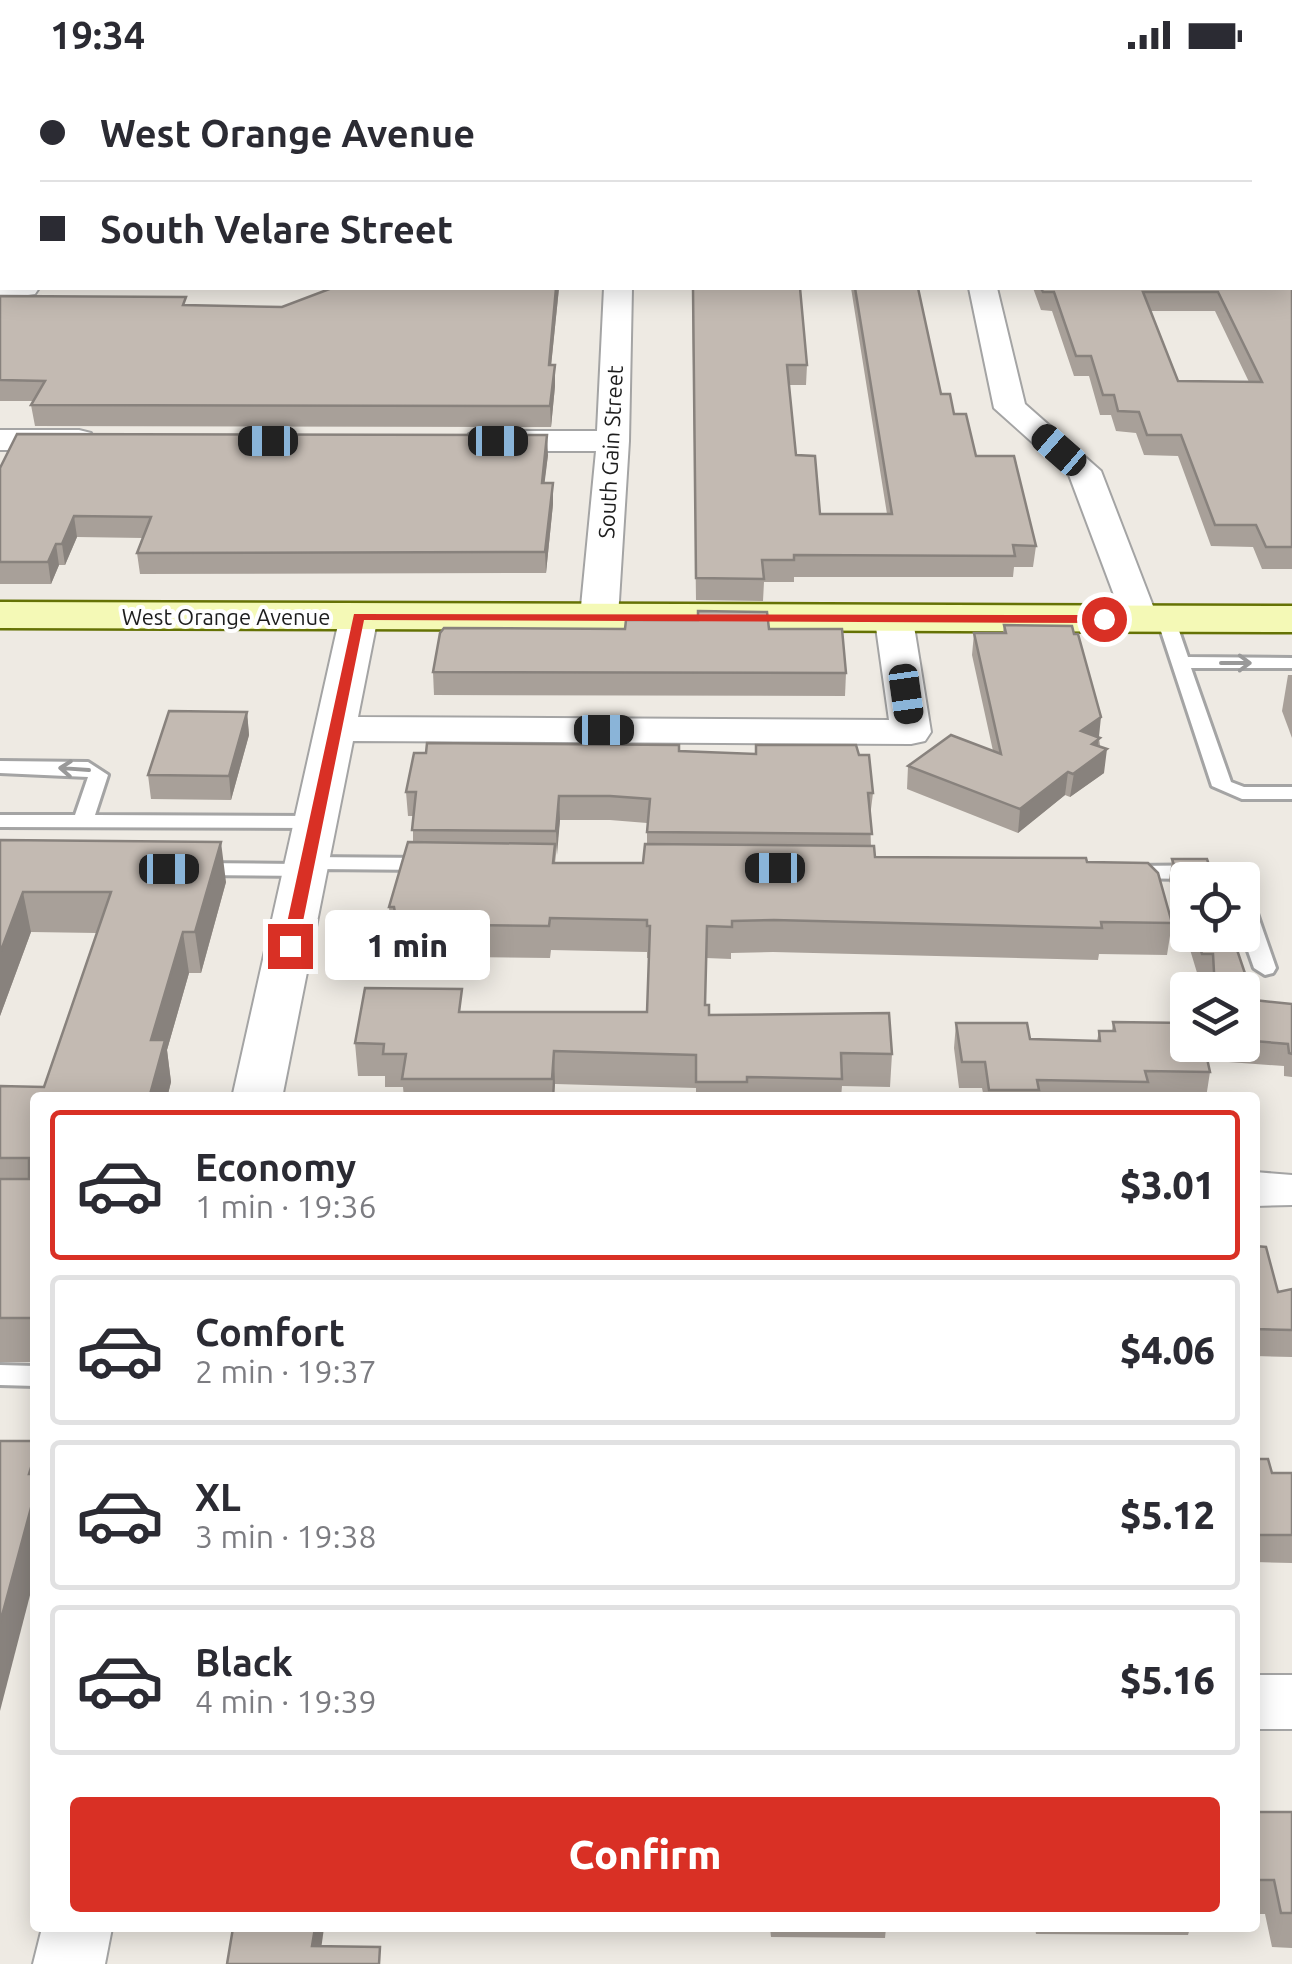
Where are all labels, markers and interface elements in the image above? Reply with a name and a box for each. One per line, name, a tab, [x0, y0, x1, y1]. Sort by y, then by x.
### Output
text: 19:34	[50, 14, 145, 56]
text: West Orange Avenue	[100, 112, 475, 154]
text: South Velare Street	[100, 208, 453, 250]
street label: South Gain Street	[593, 364, 627, 539]
car	[1027, 419, 1091, 481]
car	[238, 426, 298, 456]
car	[468, 426, 528, 456]
route start	[1082, 597, 1127, 642]
street label: West Orange Avenue	[122, 604, 330, 629]
one-way arrow	[1220, 654, 1252, 672]
car	[887, 662, 925, 726]
car	[574, 715, 634, 745]
one-way arrow	[58, 759, 91, 778]
car	[745, 853, 805, 883]
car	[139, 854, 199, 884]
map controls	[1170, 862, 1260, 1062]
button: locate	[1170, 862, 1260, 952]
callout: 1 min	[325, 911, 490, 981]
route end	[268, 924, 313, 969]
text: 1 min	[367, 927, 448, 963]
button: layers	[1170, 972, 1260, 1062]
icon: car	[75, 1140, 165, 1230]
text: Economy	[195, 1146, 356, 1188]
text: $3.01	[1120, 1164, 1215, 1206]
text: 1 min · 19:36	[195, 1188, 377, 1224]
icon: car	[75, 1305, 165, 1395]
text: Comfort	[195, 1311, 345, 1353]
text: $4.06	[1120, 1329, 1215, 1371]
text: 2 min · 19:37	[195, 1353, 377, 1389]
icon: car	[75, 1470, 165, 1560]
text: XL	[195, 1476, 241, 1518]
text: $5.12	[1120, 1494, 1215, 1536]
text: 3 min · 19:38	[195, 1518, 377, 1554]
icon: car	[75, 1635, 165, 1725]
text: Black	[195, 1641, 293, 1683]
text: $5.16	[1120, 1659, 1215, 1701]
text: 4 min · 19:39	[195, 1683, 377, 1719]
button: Confirm	[70, 1797, 1220, 1912]

